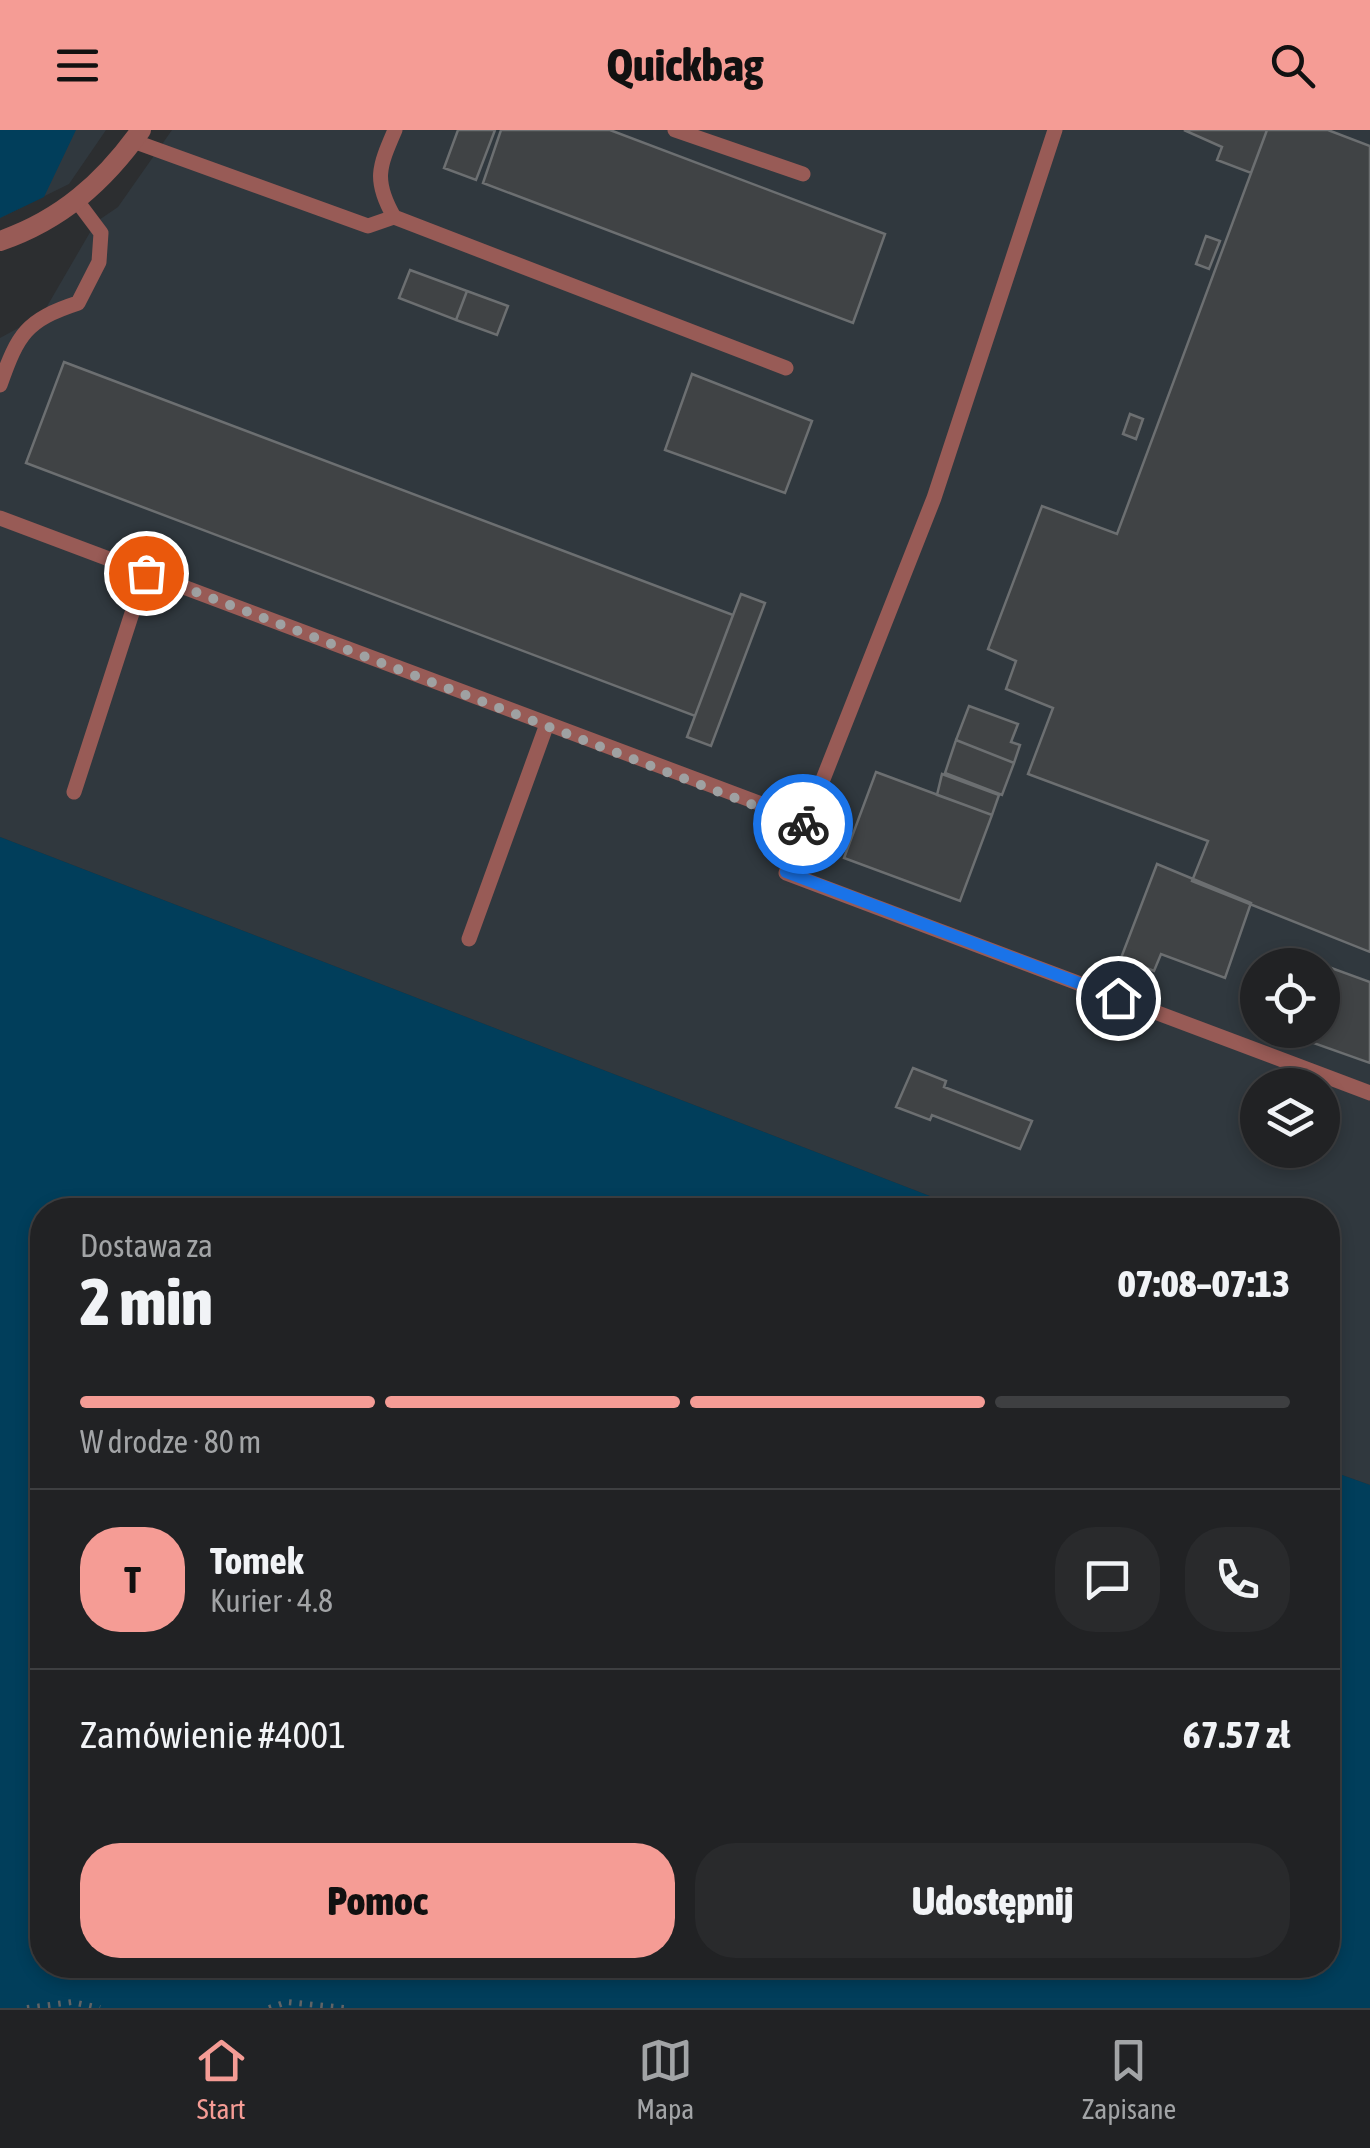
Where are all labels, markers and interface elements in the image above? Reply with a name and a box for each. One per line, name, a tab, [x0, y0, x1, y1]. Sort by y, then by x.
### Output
icon: menu	[50, 38, 105, 93]
icon: search	[1265, 38, 1320, 93]
text: Quickbag	[607, 39, 763, 91]
pin	[104, 531, 189, 616]
icon: bag	[119, 546, 174, 601]
courier	[753, 774, 853, 874]
icon: bike	[776, 797, 831, 852]
map controls	[1240, 948, 1340, 1168]
button: locate	[1240, 948, 1340, 1048]
pin	[1076, 956, 1161, 1041]
icon: home	[1091, 971, 1146, 1026]
button: layers	[1240, 1068, 1340, 1168]
text: Dostawa za	[80, 1227, 213, 1264]
text: 07:08–07:13	[1118, 1262, 1290, 1305]
text: 2 min	[80, 1264, 213, 1339]
text: W drodze · 80 m	[80, 1423, 261, 1460]
button: chat	[1055, 1527, 1160, 1632]
button: phone	[1185, 1527, 1290, 1632]
text: Tomek	[210, 1539, 304, 1582]
text: T	[124, 1558, 141, 1601]
text: Kurier · 4.8	[210, 1582, 333, 1619]
text: Zamówienie #4001	[80, 1713, 346, 1756]
text: 67.57 zł	[1183, 1713, 1290, 1756]
button: Pomoc	[80, 1843, 675, 1958]
button: Udostępnij	[695, 1843, 1290, 1958]
tab: Start	[194, 2033, 249, 2125]
tab: Mapa	[636, 2033, 694, 2125]
tab: Zapisane	[1082, 2033, 1176, 2125]

